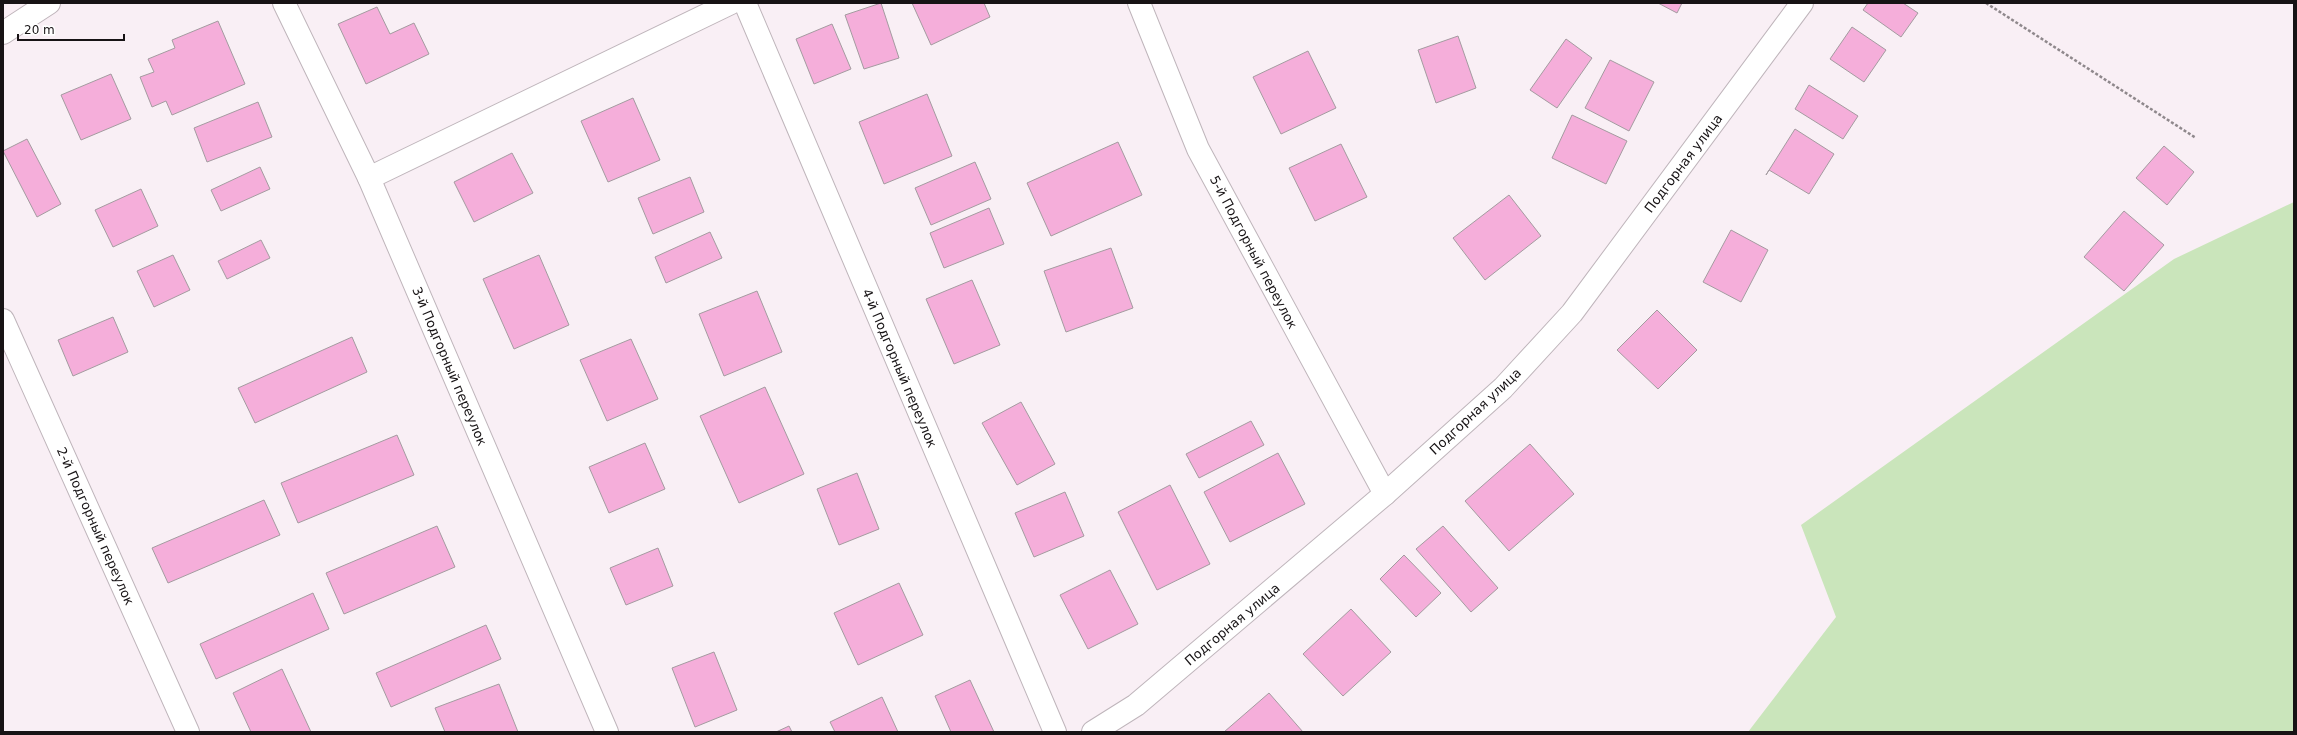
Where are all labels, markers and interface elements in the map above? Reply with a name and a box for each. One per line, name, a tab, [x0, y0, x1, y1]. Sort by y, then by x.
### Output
scale bar	[18, 16, 124, 42]
text: 20 m	[24, 23, 55, 37]
street label: Подгорная улица	[1641, 111, 1725, 216]
street label: 5-й Подгорный переулок	[1207, 173, 1300, 331]
street label: 3-й Подгорный переулок	[409, 284, 490, 448]
street label: 4-й Подгорный переулок	[859, 286, 940, 450]
street label: Подгорная улица	[1427, 365, 1524, 458]
street label: 2-й Подгорный переулок	[54, 445, 137, 608]
street label: Подгорная улица	[1182, 580, 1283, 669]

